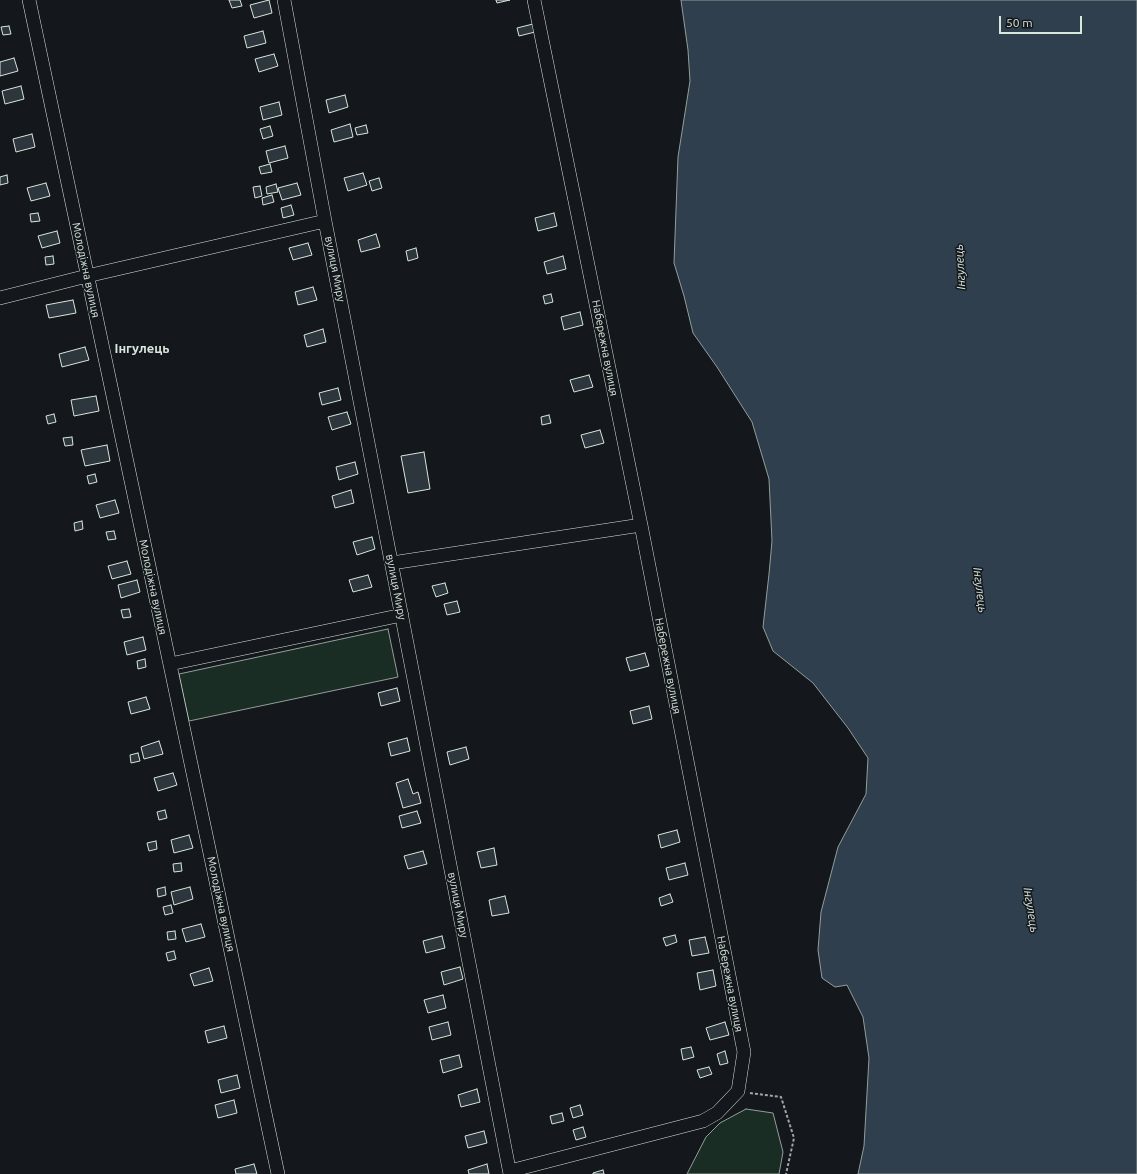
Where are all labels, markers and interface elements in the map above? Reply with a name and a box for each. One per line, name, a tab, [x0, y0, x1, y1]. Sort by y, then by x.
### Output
scale bar	[1001, 8, 1084, 34]
text: 50 m	[1006, 16, 1033, 29]
street label: Молодіжна вулиця	[69, 221, 103, 319]
street label: вулиця Миру	[322, 235, 348, 303]
water label: Інгулець	[952, 244, 968, 290]
street label: Набережна вулиця	[589, 299, 621, 397]
district label: Інгулець	[114, 341, 170, 357]
street label: Молодіжна вулиця	[136, 538, 170, 636]
street label: вулиця Миру	[383, 553, 409, 621]
water label: Інгулець	[970, 566, 990, 614]
street label: Набережна вулиця	[652, 617, 684, 715]
street label: Молодіжна вулиця	[204, 855, 238, 953]
street label: вулиця Миру	[445, 871, 471, 939]
water label: Інгулець	[1020, 886, 1042, 934]
street label: Набережна вулиця	[714, 935, 746, 1033]

